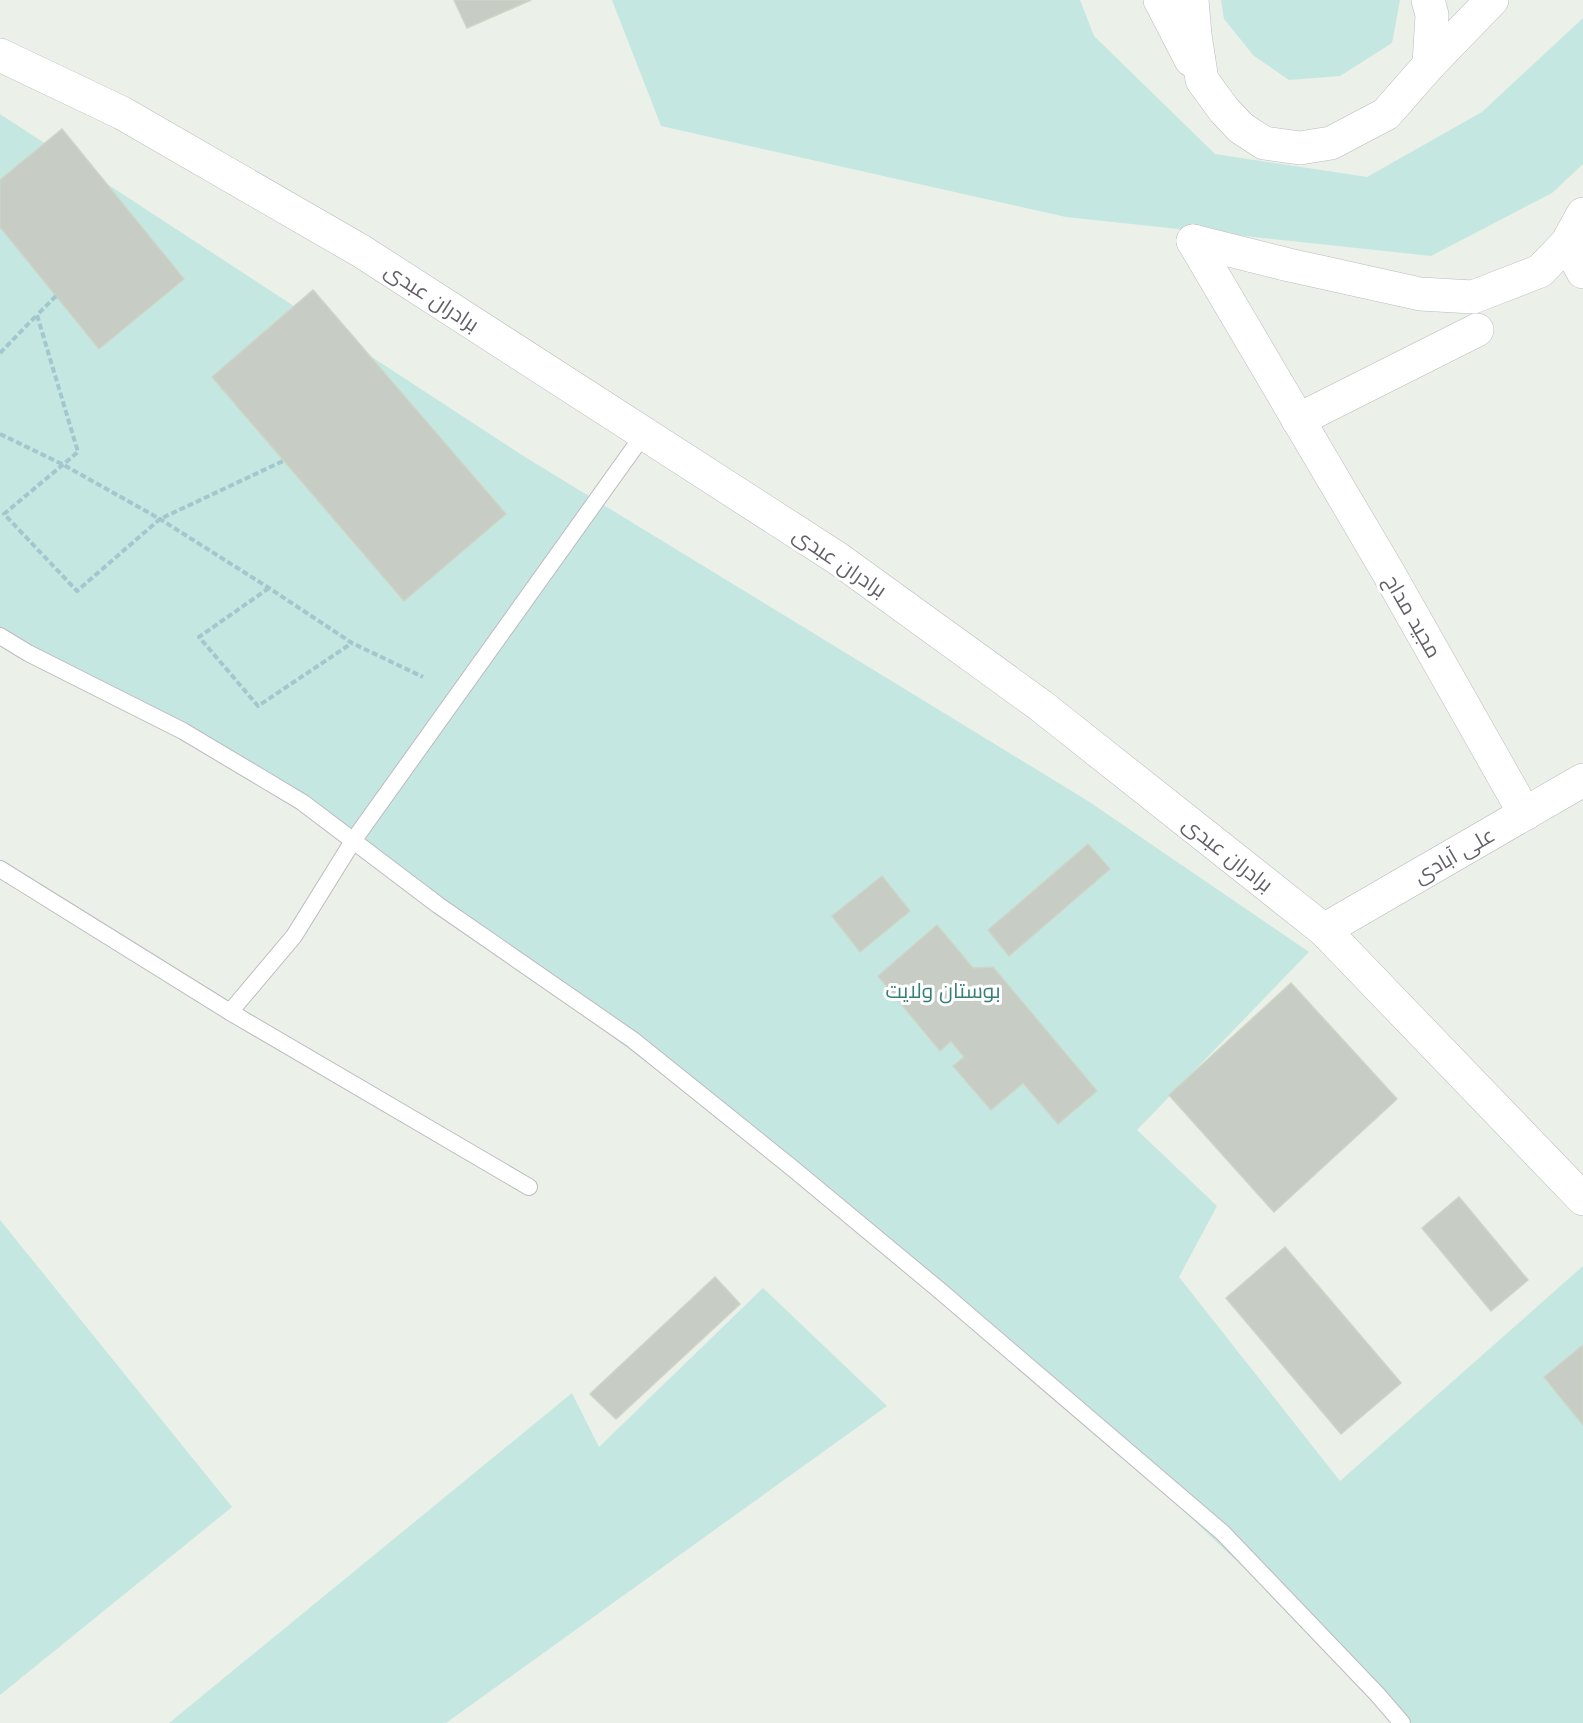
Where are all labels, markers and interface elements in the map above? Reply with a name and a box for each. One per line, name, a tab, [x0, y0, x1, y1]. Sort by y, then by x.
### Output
street label: برادران عبدی	[380, 258, 483, 338]
street label: برادران عبدی	[788, 522, 891, 603]
street label: مجید مداح	[1377, 570, 1446, 663]
street label: برادران عبدی	[1177, 812, 1277, 898]
street label: علی آبادی	[1409, 823, 1500, 889]
park label: بوستان ولایت	[885, 979, 1001, 1004]

